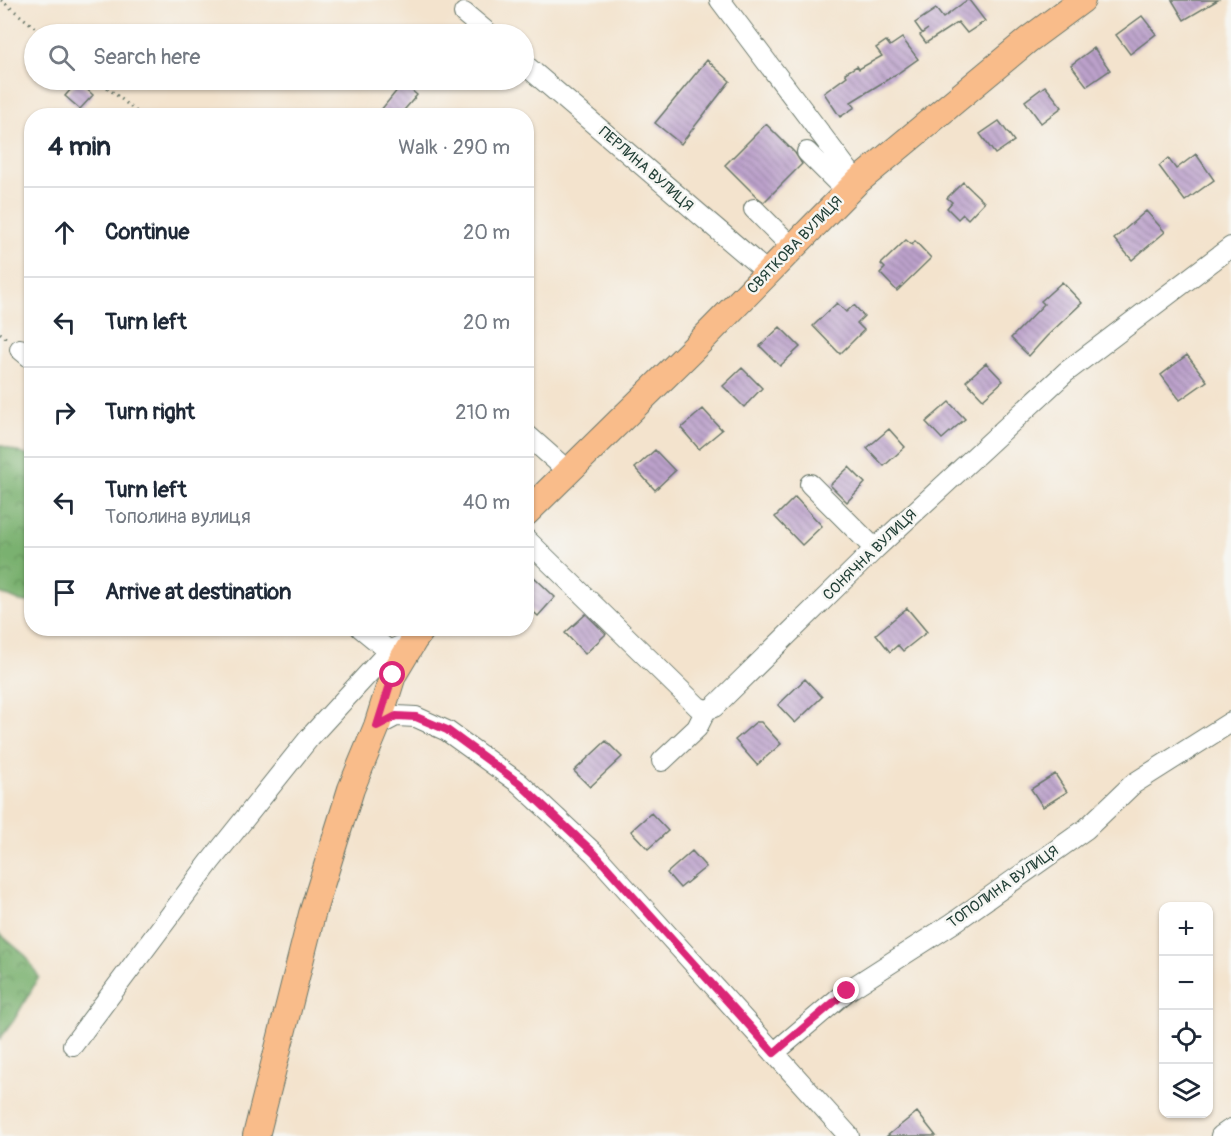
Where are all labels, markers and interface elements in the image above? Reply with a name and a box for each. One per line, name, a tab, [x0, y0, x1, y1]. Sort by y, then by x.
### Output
search box	[24, 24, 534, 90]
icon: search	[45, 41, 78, 74]
text: Search here	[93, 43, 200, 71]
street label: ПЕРЛИНА ВУЛИЦЯ	[595, 123, 697, 215]
text: 4 min	[48, 131, 111, 163]
text: Walk · 290 m	[398, 135, 510, 160]
street label: СВЯТКОВА ВУЛИЦЯ	[743, 192, 847, 298]
icon: ahead	[48, 216, 81, 249]
text: Continue	[105, 218, 189, 246]
text: 20 m	[463, 220, 510, 245]
icon: left	[48, 306, 81, 339]
text: Turn left	[105, 308, 187, 336]
text: 20 m	[463, 310, 510, 335]
icon: right	[48, 396, 81, 429]
text: Turn right	[105, 398, 195, 426]
text: 210 m	[455, 400, 510, 425]
text: Turn left	[105, 476, 187, 504]
icon: left	[48, 486, 81, 519]
text: 40 m	[463, 490, 510, 515]
text: Тополина вулиця	[105, 504, 251, 529]
street label: СОНЯЧНА ВУЛИЦЯ	[819, 505, 921, 605]
icon: arrive	[48, 576, 81, 609]
text: Arrive at destination	[105, 578, 291, 606]
route start	[379, 661, 405, 687]
street label: ТОПОЛИНА ВУЛИЦЯ	[944, 841, 1062, 933]
map controls	[1159, 902, 1213, 1118]
button: +	[1159, 902, 1213, 956]
button: −	[1159, 956, 1213, 1010]
route end	[833, 977, 859, 1003]
button: locate	[1159, 1010, 1213, 1064]
button: layers	[1159, 1064, 1213, 1118]

